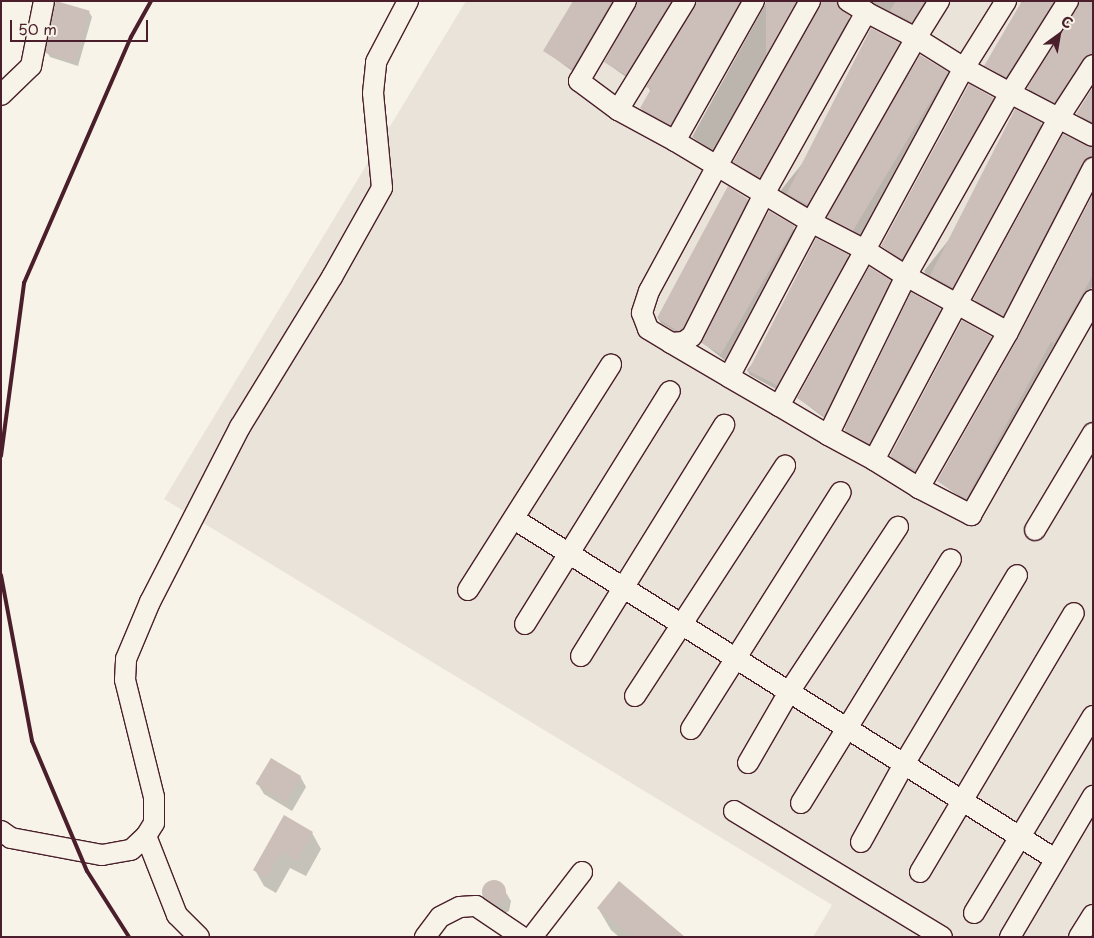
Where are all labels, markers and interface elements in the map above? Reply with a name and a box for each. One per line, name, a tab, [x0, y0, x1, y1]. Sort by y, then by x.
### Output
scale bar	[12, 10, 150, 42]
north arrow	[1034, 10, 1084, 60]
text: С	[1057, 10, 1077, 34]
text: 50 m	[18, 17, 57, 40]

